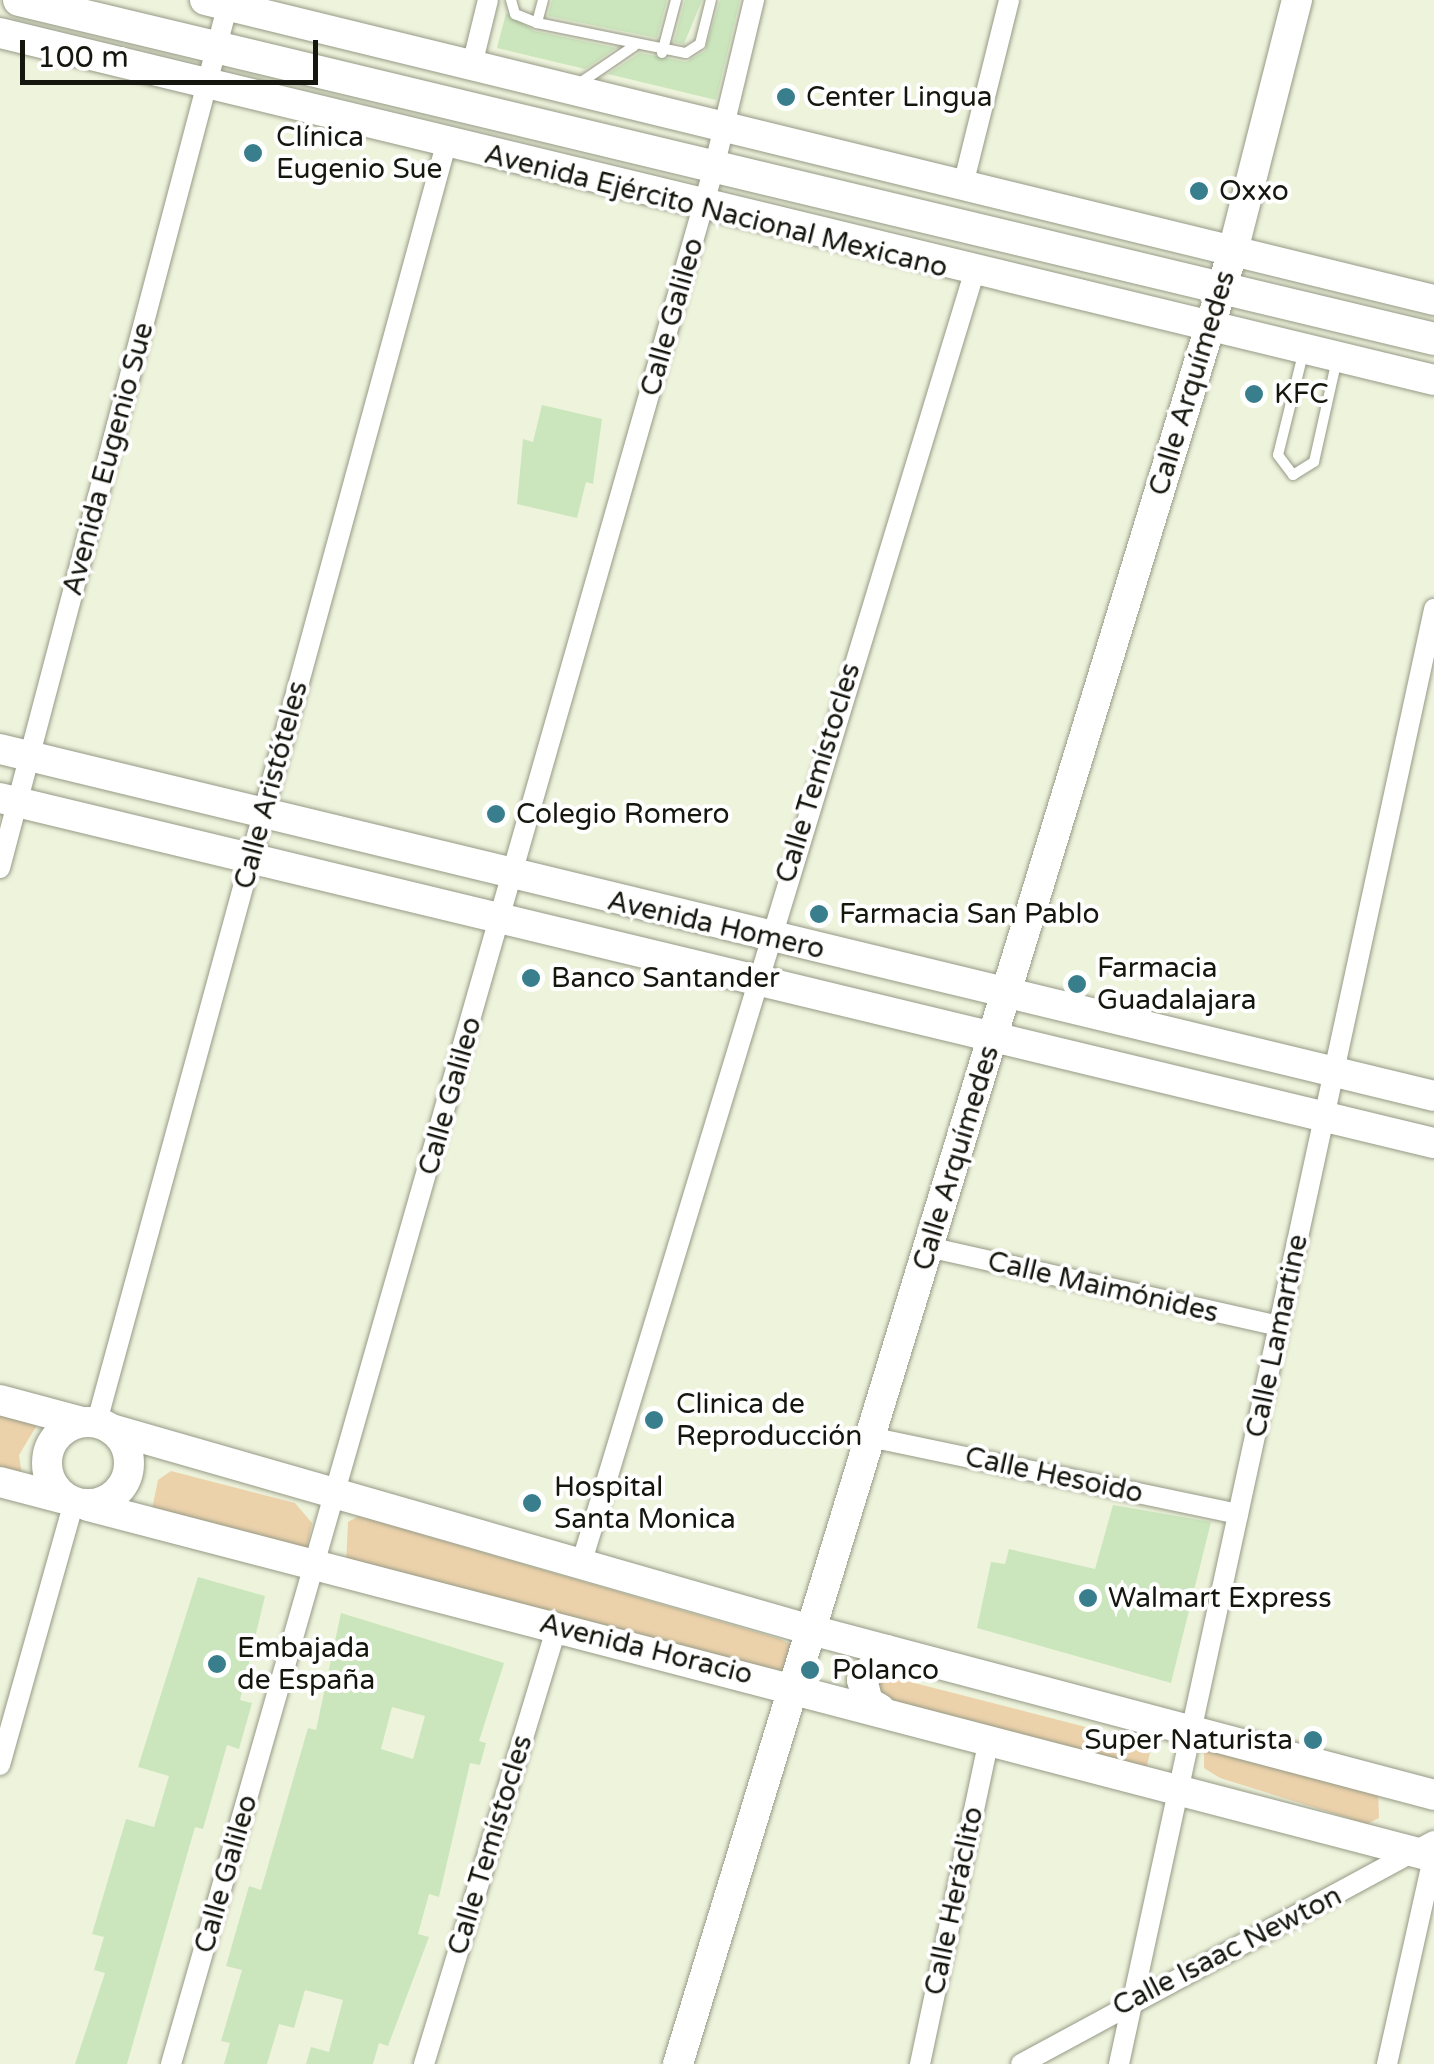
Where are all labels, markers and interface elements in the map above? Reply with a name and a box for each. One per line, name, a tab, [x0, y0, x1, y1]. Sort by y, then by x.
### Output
scale bar	[25, 20, 322, 82]
text: 100 m	[37, 39, 129, 76]
place label: Center Lingua	[806, 80, 993, 114]
marker: Center Lingua	[775, 86, 797, 108]
place label: Clínica Eugenio Sue	[276, 120, 442, 186]
street label: Avenida Ejército Nacional Mexicano	[481, 137, 951, 285]
marker: Clínica Eugenio Sue	[240, 140, 266, 166]
place label: Oxxo	[1219, 174, 1289, 208]
marker: Oxxo	[1188, 180, 1210, 202]
street label: Calle Galileo	[633, 234, 711, 400]
street label: Calle Arquímedes	[1142, 266, 1242, 500]
street label: Avenida Eugenio Sue	[55, 319, 161, 599]
place label: KFC	[1274, 377, 1329, 411]
marker: KFC	[1243, 383, 1265, 405]
street label: Calle Temístocles	[769, 659, 867, 887]
street label: Calle Aristóteles	[227, 677, 315, 893]
place label: Colegio Romero	[516, 797, 730, 831]
marker: Colegio Romero	[485, 803, 507, 825]
street label: Avenida Homero	[604, 884, 828, 966]
place label: Farmacia San Pablo	[839, 897, 1100, 931]
marker: Farmacia San Pablo	[808, 903, 830, 925]
place label: Farmacia Guadalajara	[1097, 951, 1256, 1017]
place label: Banco Santander	[551, 961, 780, 995]
marker: Banco Santander	[520, 967, 542, 989]
marker: Farmacia Guadalajara	[1066, 973, 1088, 995]
street label: Calle Galileo	[411, 1013, 489, 1179]
street label: Calle Arquímedes	[906, 1041, 1006, 1275]
street label: Calle Lamartine	[1239, 1231, 1315, 1441]
street label: Calle Maimónides	[984, 1244, 1222, 1330]
place label: Clinica de Reproducción	[676, 1387, 862, 1453]
marker: Clinica de Reproducción	[641, 1407, 667, 1433]
street label: Calle Hesoido	[962, 1440, 1146, 1510]
place label: Hospital Santa Monica	[554, 1470, 736, 1536]
marker: Hospital Santa Monica	[519, 1490, 545, 1516]
place label: Walmart Express	[1108, 1581, 1332, 1615]
marker: Walmart Express	[1077, 1587, 1099, 1609]
street label: Avenida Horacio	[536, 1606, 756, 1692]
place label: Embajada de España	[237, 1631, 375, 1697]
marker: Embajada de España	[206, 1653, 228, 1675]
place label: Polanco	[832, 1653, 939, 1687]
marker: Polanco	[797, 1657, 823, 1683]
place label: Super Naturista	[1084, 1723, 1293, 1757]
marker: Super Naturista	[1302, 1729, 1324, 1751]
street label: Calle Temístocles	[441, 1731, 539, 1959]
street label: Calle Galileo	[187, 1791, 265, 1957]
street label: Calle Heráclito	[918, 1804, 990, 1998]
street label: Calle Isaac Newton	[1107, 1879, 1347, 2023]

